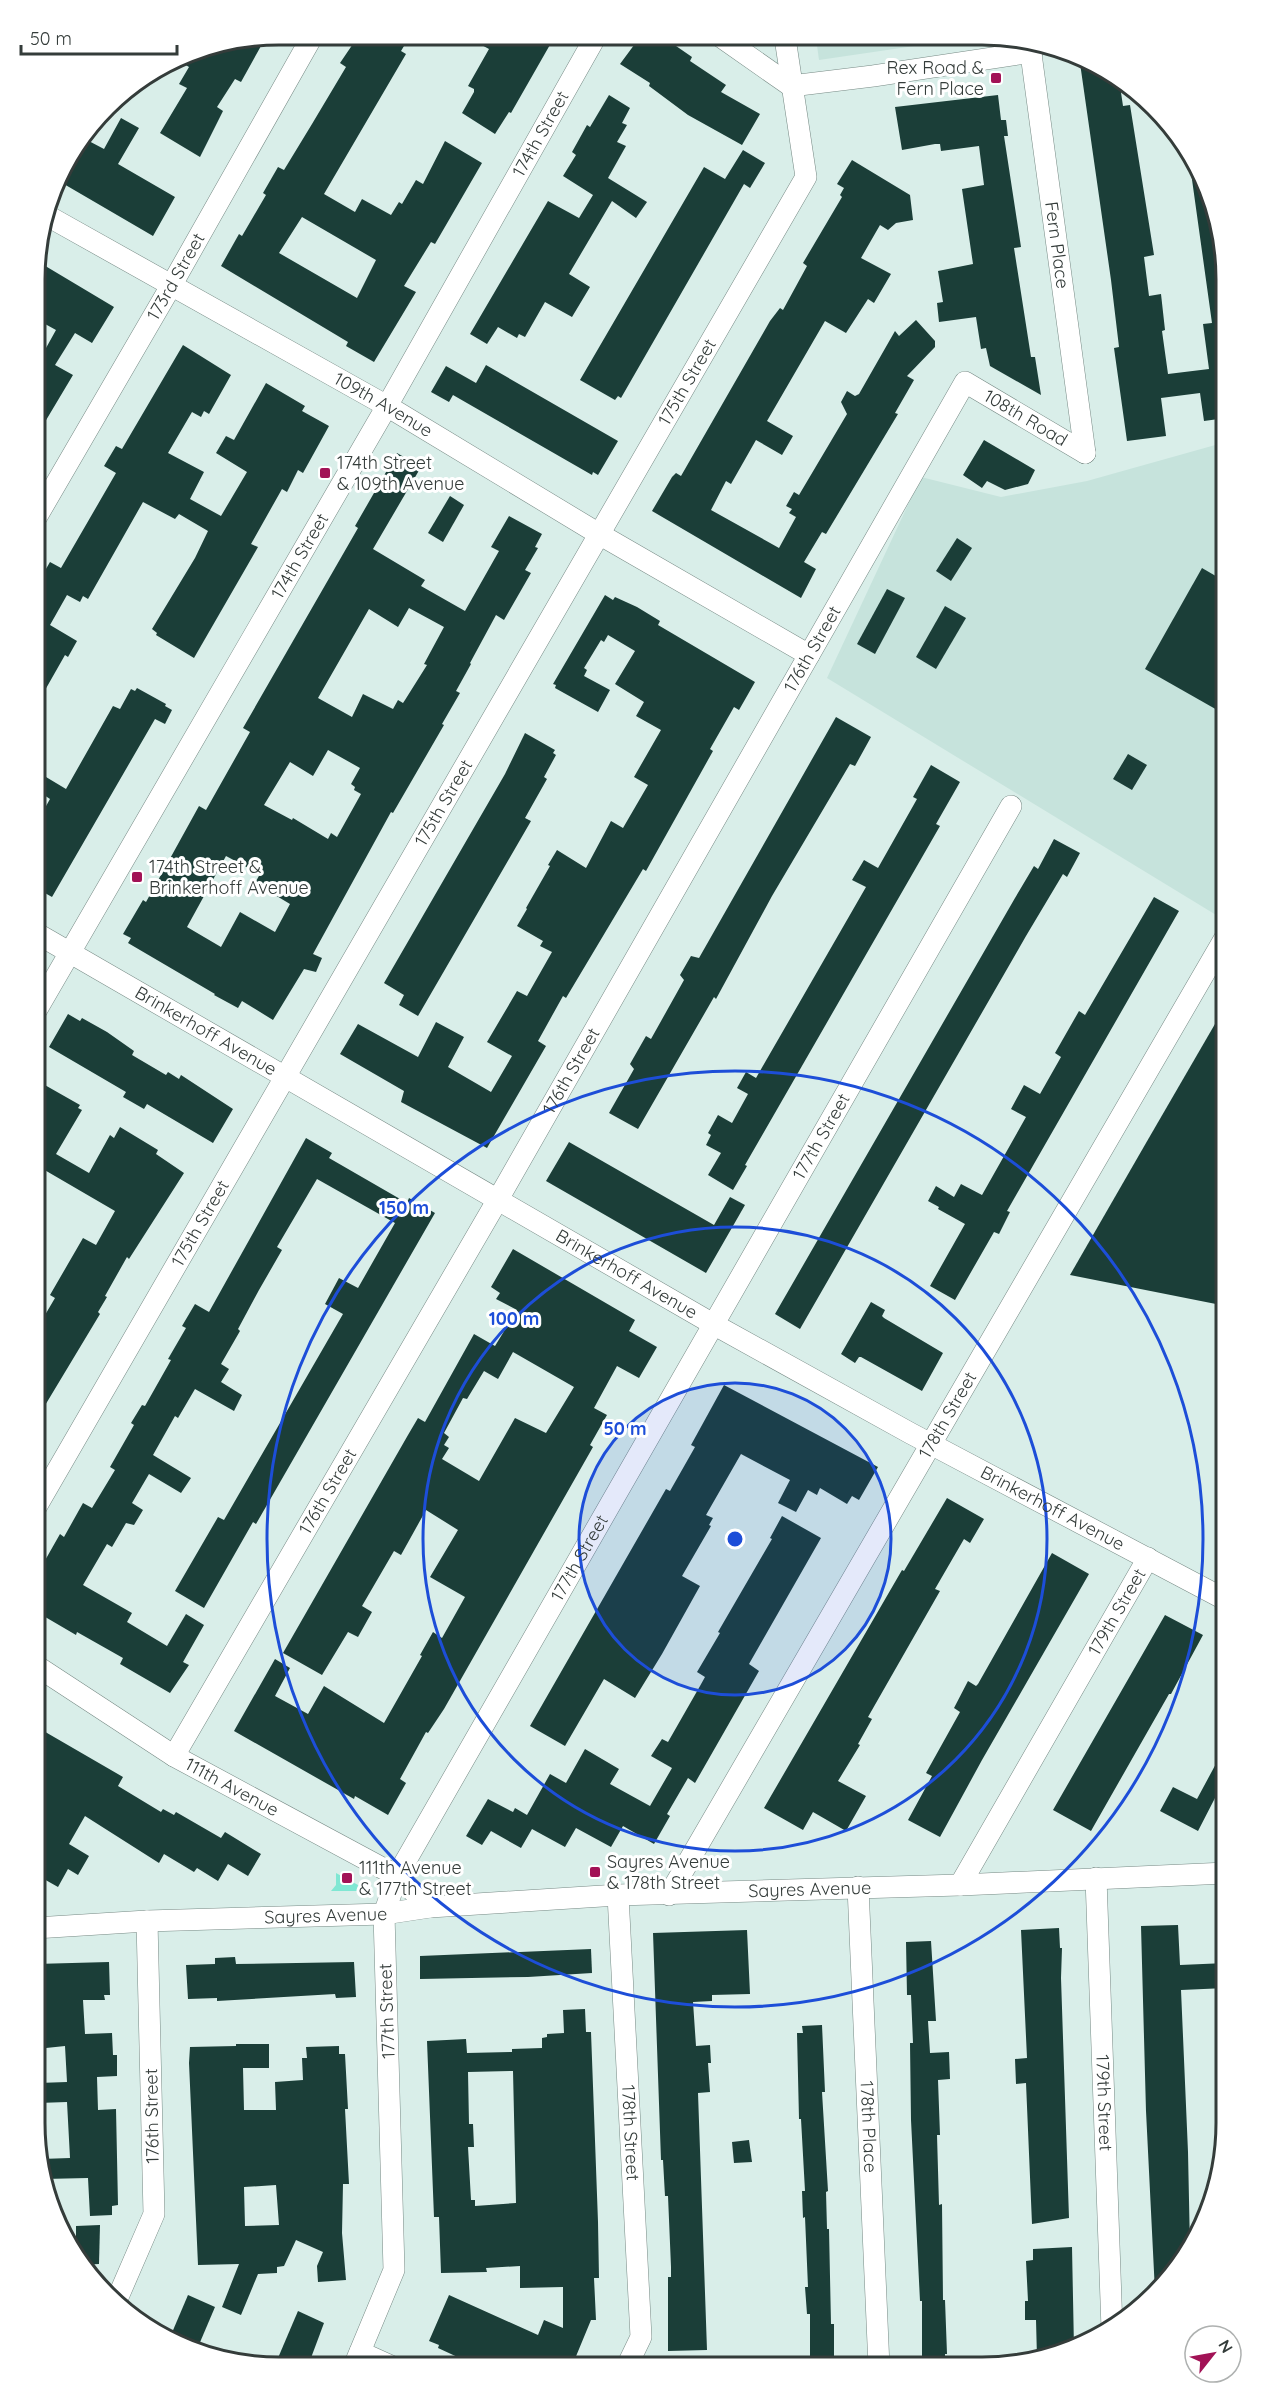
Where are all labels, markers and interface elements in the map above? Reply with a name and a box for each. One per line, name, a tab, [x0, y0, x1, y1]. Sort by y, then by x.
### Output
scale bar	[21, 18, 177, 56]
text: 50 m	[30, 27, 72, 50]
place label: Rex Road & Fern Place	[887, 56, 984, 100]
marker: Rex Road & Fern Place	[989, 71, 1003, 85]
street label: 174th Street	[507, 87, 574, 181]
street label: Fern Place	[1040, 200, 1075, 290]
street label: 173rd Street	[142, 229, 210, 324]
street label: 175th Street	[653, 335, 721, 429]
street label: 109th Avenue	[330, 367, 437, 442]
street label: 108th Road	[980, 384, 1072, 451]
place label: 174th Street & 109th Avenue	[337, 451, 464, 495]
marker: 174th Street & 109th Avenue	[318, 466, 332, 480]
street label: 174th Street	[266, 509, 333, 603]
street label: 176th Street	[778, 601, 846, 696]
street label: 175th Street	[409, 755, 477, 850]
place label: 174th Street & Brinkerhoff Avenue	[149, 855, 309, 899]
marker: 174th Street & Brinkerhoff Avenue	[130, 870, 144, 884]
street label: Brinkerhoff Avenue	[131, 981, 281, 1081]
street label: 176th Street	[537, 1023, 605, 1118]
street label: 177th Street	[787, 1089, 855, 1183]
street label: 175th Street	[166, 1176, 234, 1271]
text: 150 m	[379, 1196, 429, 1219]
street label: Brinkerhoff Avenue	[552, 1224, 702, 1324]
text: 100 m	[489, 1307, 539, 1330]
street label: 178th Street	[913, 1367, 981, 1462]
text: 50 m	[603, 1417, 647, 1440]
street label: 176th Street	[294, 1444, 361, 1538]
street label: Brinkerhoff Avenue	[977, 1460, 1129, 1555]
street label: 177th Street	[545, 1510, 613, 1605]
centre of rings	[725, 1529, 745, 1549]
street label: 179th Street	[1083, 1564, 1151, 1659]
street label: 111th Avenue	[181, 1752, 283, 1821]
place label: Sayres Avenue & 178th Street	[607, 1850, 730, 1894]
place label: 111th Avenue & 177th Street	[359, 1856, 472, 1900]
marker: Sayres Avenue & 178th Street	[588, 1865, 602, 1879]
marker: 111th Avenue & 177th Street	[340, 1871, 354, 1885]
street label: Sayres Avenue	[748, 1876, 871, 1902]
street label: Sayres Avenue	[264, 1902, 387, 1929]
street label: 177th Street	[373, 1963, 400, 2059]
street label: 179th Street	[1091, 2054, 1118, 2151]
street label: 176th Street	[139, 2068, 164, 2164]
street label: 178th Place	[855, 2080, 882, 2173]
street label: 178th Street	[617, 2084, 645, 2181]
north arrow	[1183, 2324, 1243, 2384]
text: N	[1214, 2336, 1237, 2356]

